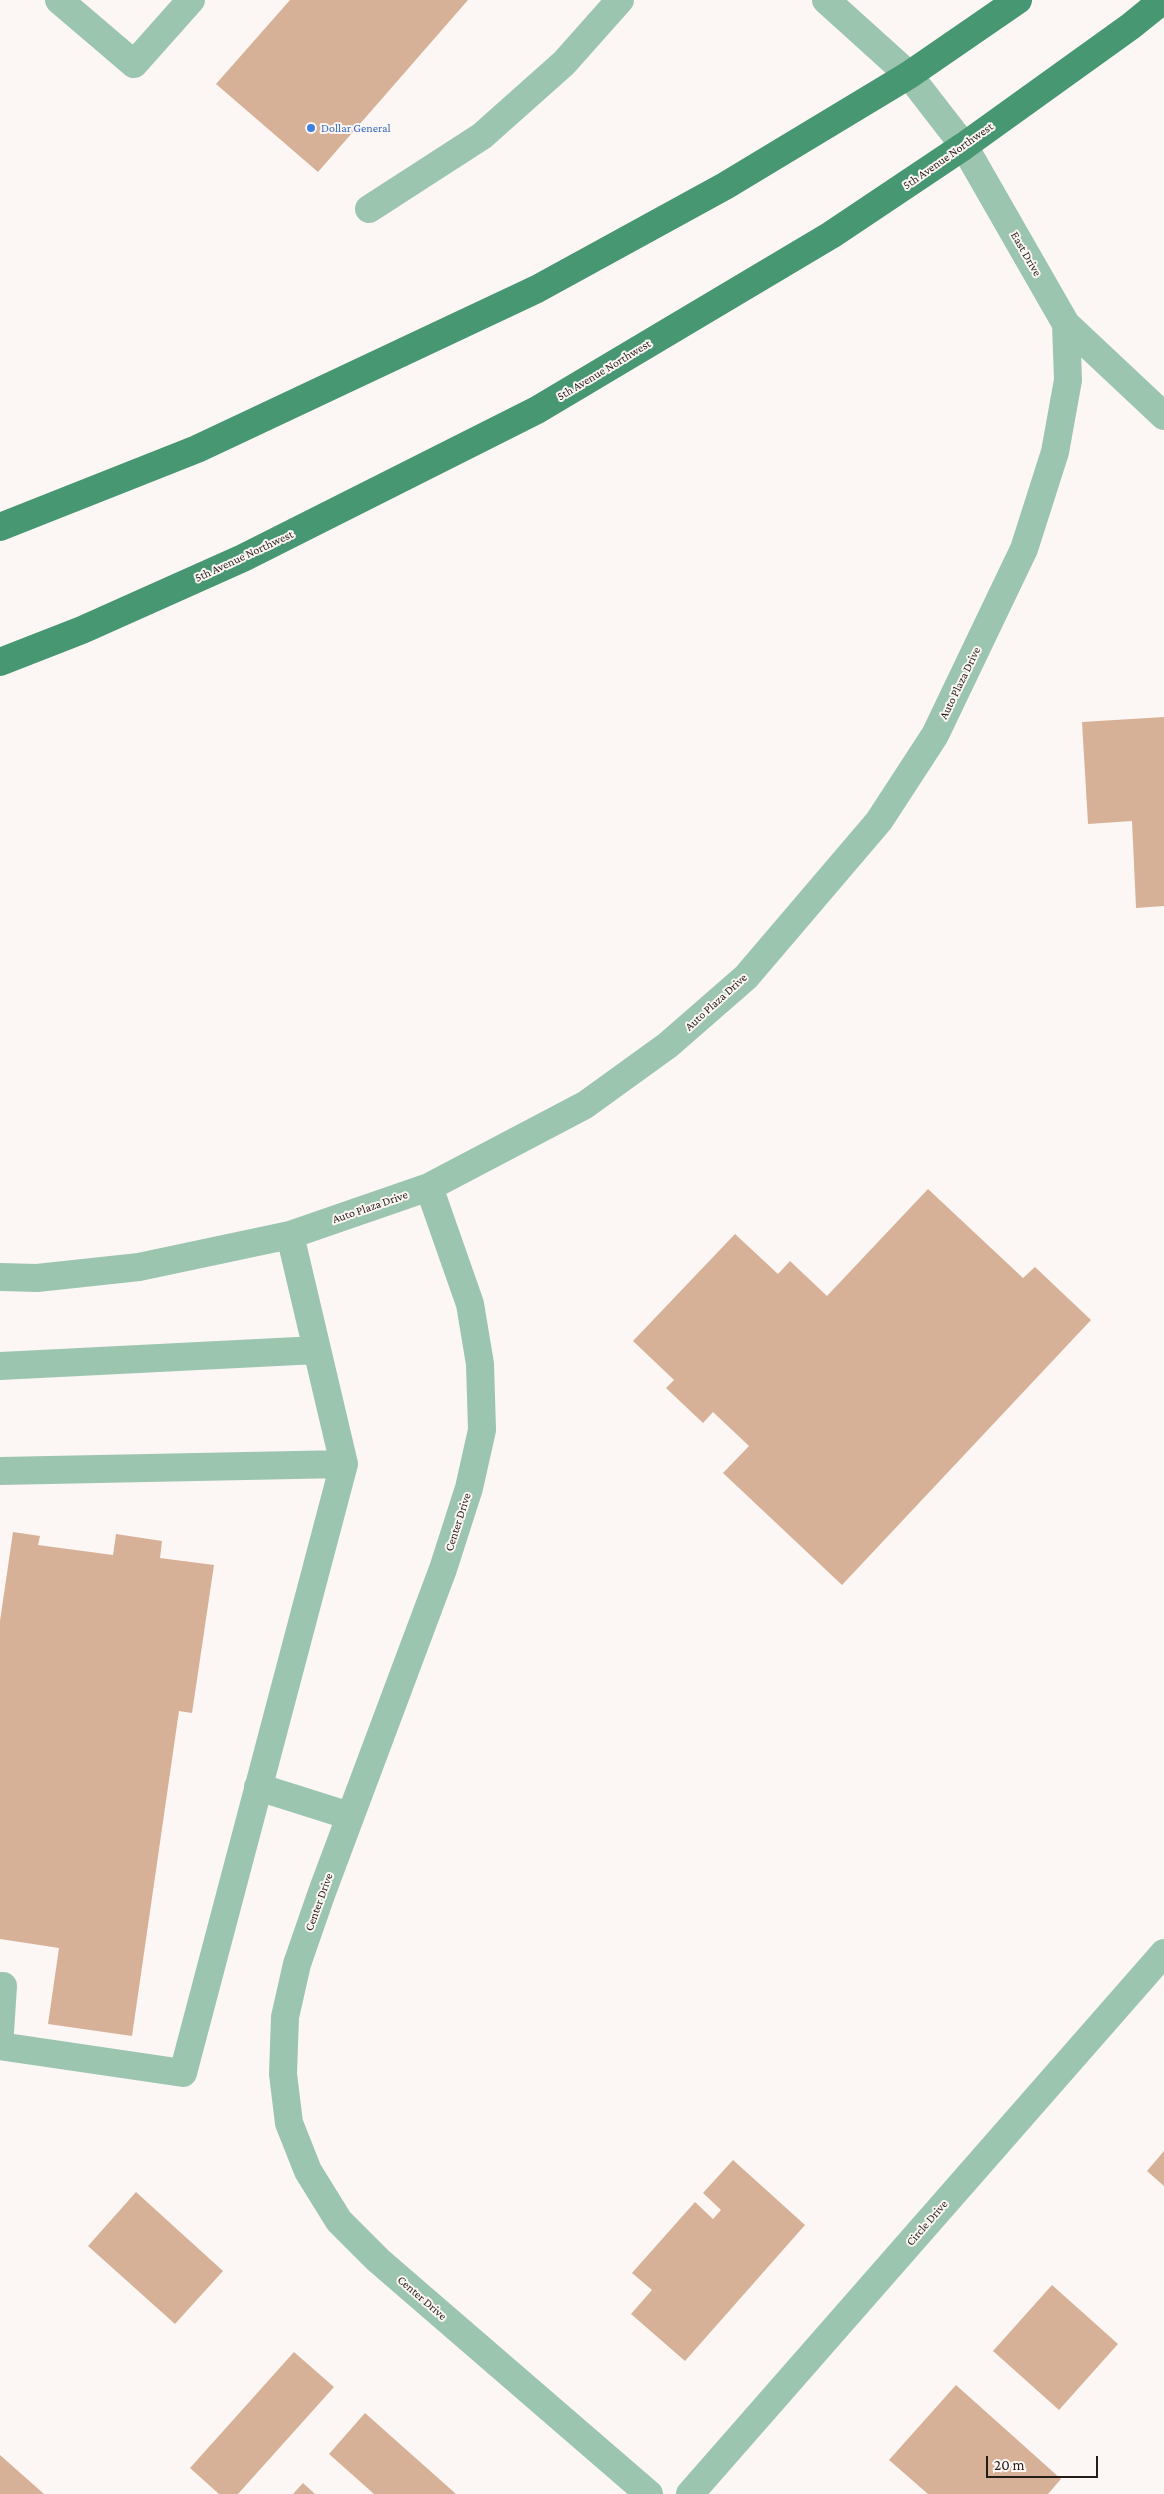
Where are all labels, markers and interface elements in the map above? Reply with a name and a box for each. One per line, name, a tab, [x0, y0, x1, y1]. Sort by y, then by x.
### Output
street label: 5th Avenue Northwest	[900, 119, 996, 193]
place label: Dollar General	[321, 121, 391, 135]
marker: Dollar General	[305, 122, 317, 134]
street label: East Drive	[1007, 229, 1045, 279]
street label: 5th Avenue Northwest	[554, 336, 654, 404]
street label: 5th Avenue Northwest	[192, 527, 296, 585]
street label: Auto Plaza Drive	[936, 644, 984, 722]
street label: Auto Plaza Drive	[682, 970, 750, 1034]
street label: Auto Plaza Drive	[330, 1187, 410, 1227]
street label: Center Drive	[442, 1491, 474, 1553]
street label: Center Drive	[302, 1871, 336, 1933]
street label: Circle Drive	[903, 2197, 951, 2249]
street label: Center Drive	[394, 2273, 450, 2323]
scale bar	[989, 2446, 1102, 2478]
text: 20 m	[994, 2457, 1025, 2473]

